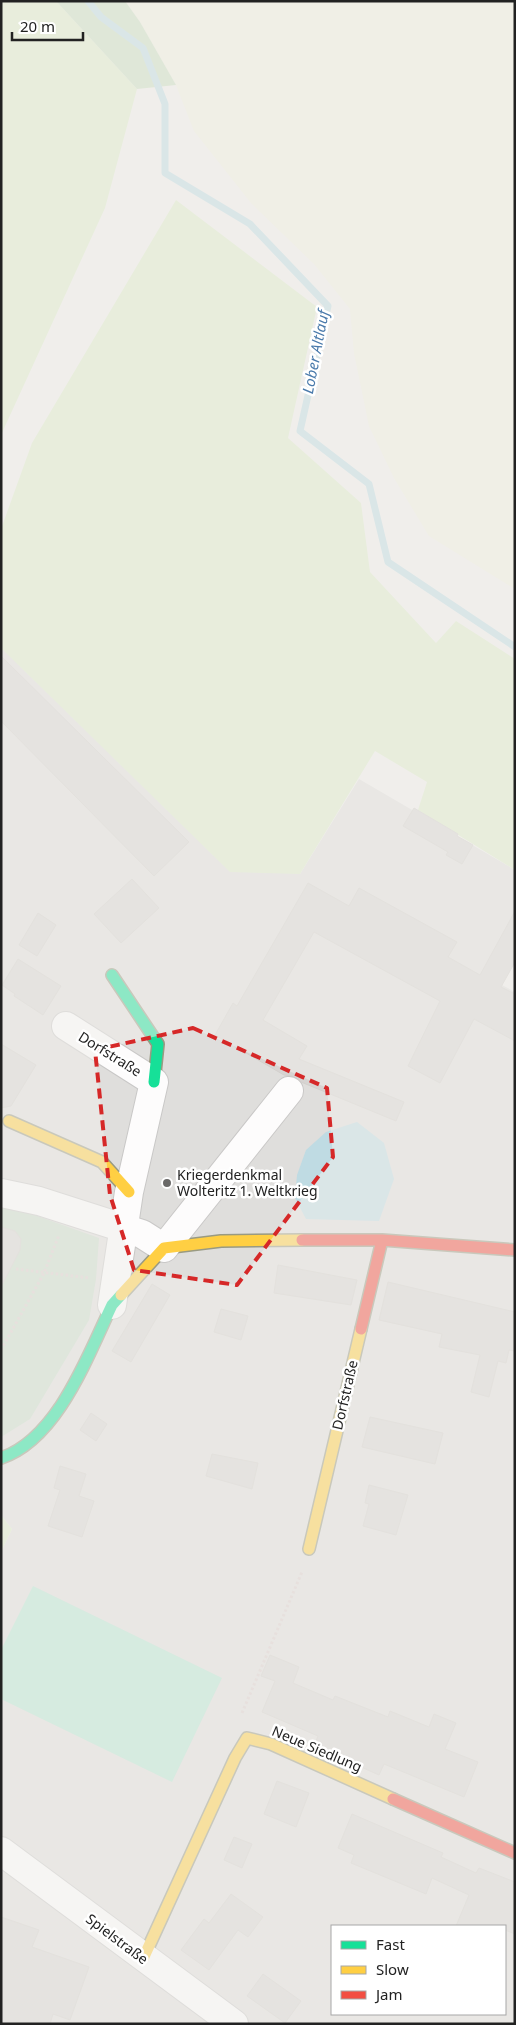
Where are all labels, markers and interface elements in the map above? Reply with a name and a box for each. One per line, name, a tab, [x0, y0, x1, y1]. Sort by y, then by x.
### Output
scale bar	[12, 10, 84, 42]
text: 20 m	[20, 16, 55, 36]
water label: Lober Altlauf	[297, 306, 333, 395]
street label: Dorfstraße	[75, 1027, 146, 1081]
place label: Kriegerdenkmal Wolteritz 1. Weltkrieg	[177, 1165, 318, 1200]
marker: Kriegerdenkmal Wolteritz 1. Weltkrieg	[161, 1177, 173, 1189]
street label: Dorfstraße	[327, 1358, 362, 1432]
street label: Neue Siedlung	[269, 1721, 365, 1776]
street label: Spielstraße	[82, 1909, 152, 1968]
legend	[331, 1925, 506, 2015]
text: Fast	[376, 1934, 405, 1954]
text: Slow	[376, 1959, 409, 1979]
text: Jam	[374, 1984, 403, 2004]

